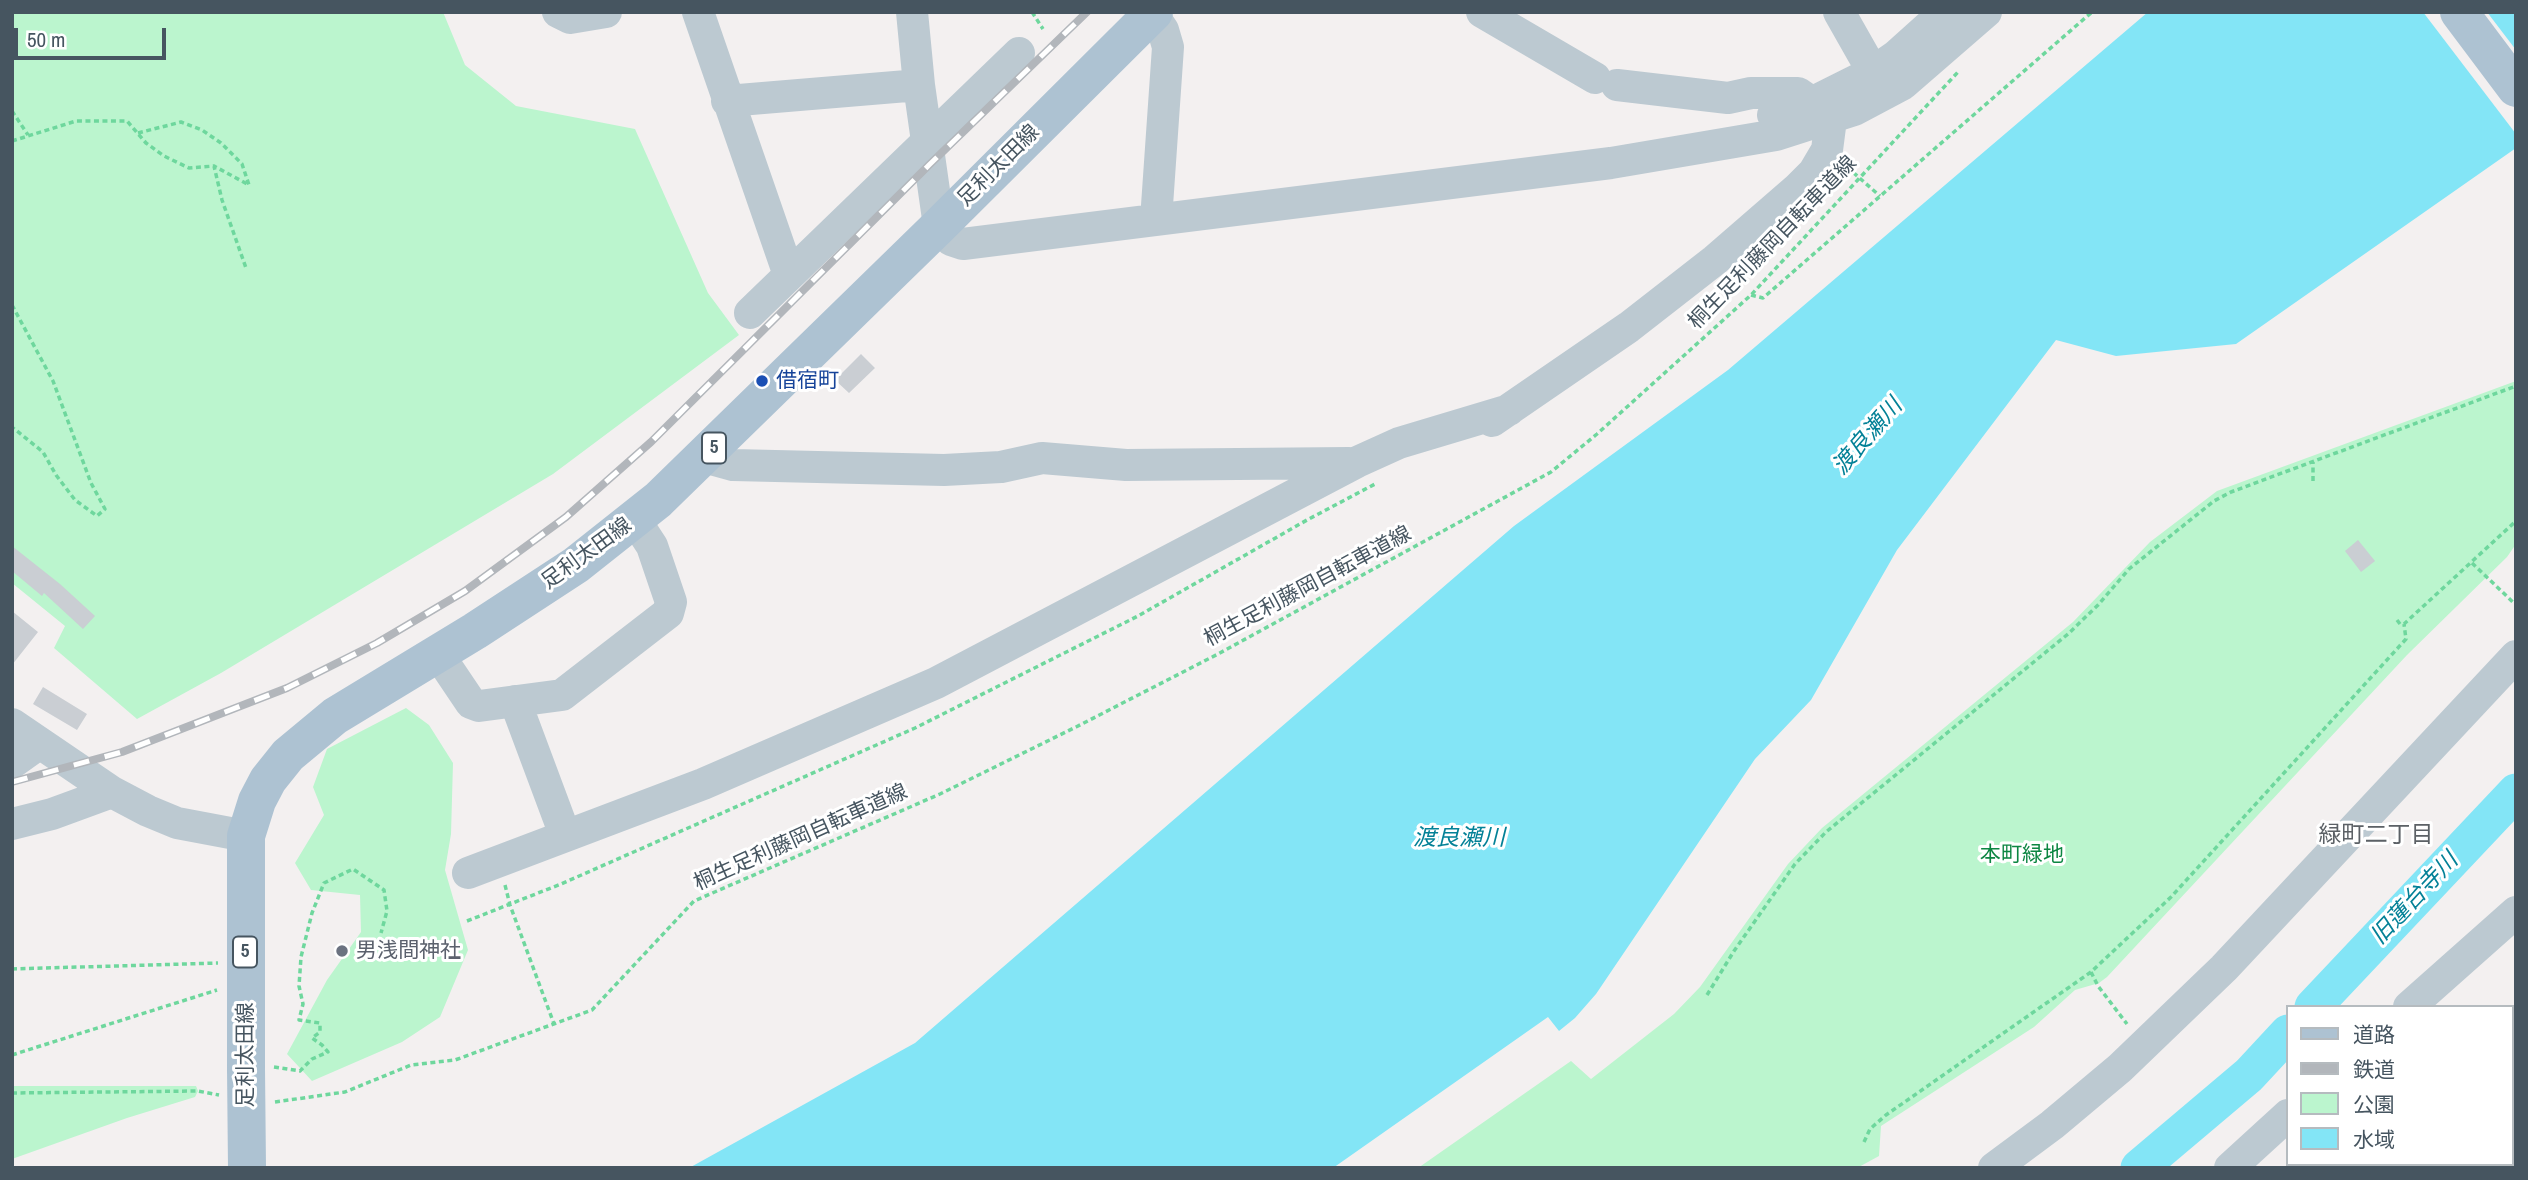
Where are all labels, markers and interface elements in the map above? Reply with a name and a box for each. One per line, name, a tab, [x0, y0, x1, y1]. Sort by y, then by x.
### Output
scale bar	[18, 14, 170, 58]
text: 50 m	[27, 25, 65, 54]
street label: 足利太田線	[953, 120, 1045, 212]
street label: 桐生足利藤岡自転車道線	[1684, 151, 1862, 335]
place label: 借宿町	[776, 368, 839, 394]
marker: 借宿町	[754, 373, 770, 389]
water label: 渡良瀬川	[1827, 393, 1909, 481]
road number: 5	[702, 432, 726, 463]
street label: 足利太田線	[537, 513, 637, 595]
street label: 桐生足利藤岡自転車道線	[1200, 522, 1416, 652]
street label: 桐生足利藤岡自転車道線	[690, 780, 912, 896]
district label: 緑町二丁目	[2319, 822, 2433, 850]
water label: 渡良瀬川	[1413, 825, 1505, 853]
park label: 本町緑地	[1980, 842, 2064, 868]
water label: 旧蓮台寺川	[2366, 848, 2464, 950]
road number: 5	[233, 936, 257, 968]
place label: 男浅間神社	[356, 938, 461, 964]
marker: 男浅間神社	[334, 943, 350, 959]
street label: 足利太田線	[233, 1003, 259, 1107]
legend	[2286, 1005, 2514, 1166]
text: 道路	[2353, 1020, 2395, 1049]
text: 鉄道	[2353, 1055, 2395, 1084]
text: 公園	[2353, 1090, 2395, 1119]
text: 水域	[2353, 1125, 2395, 1154]

